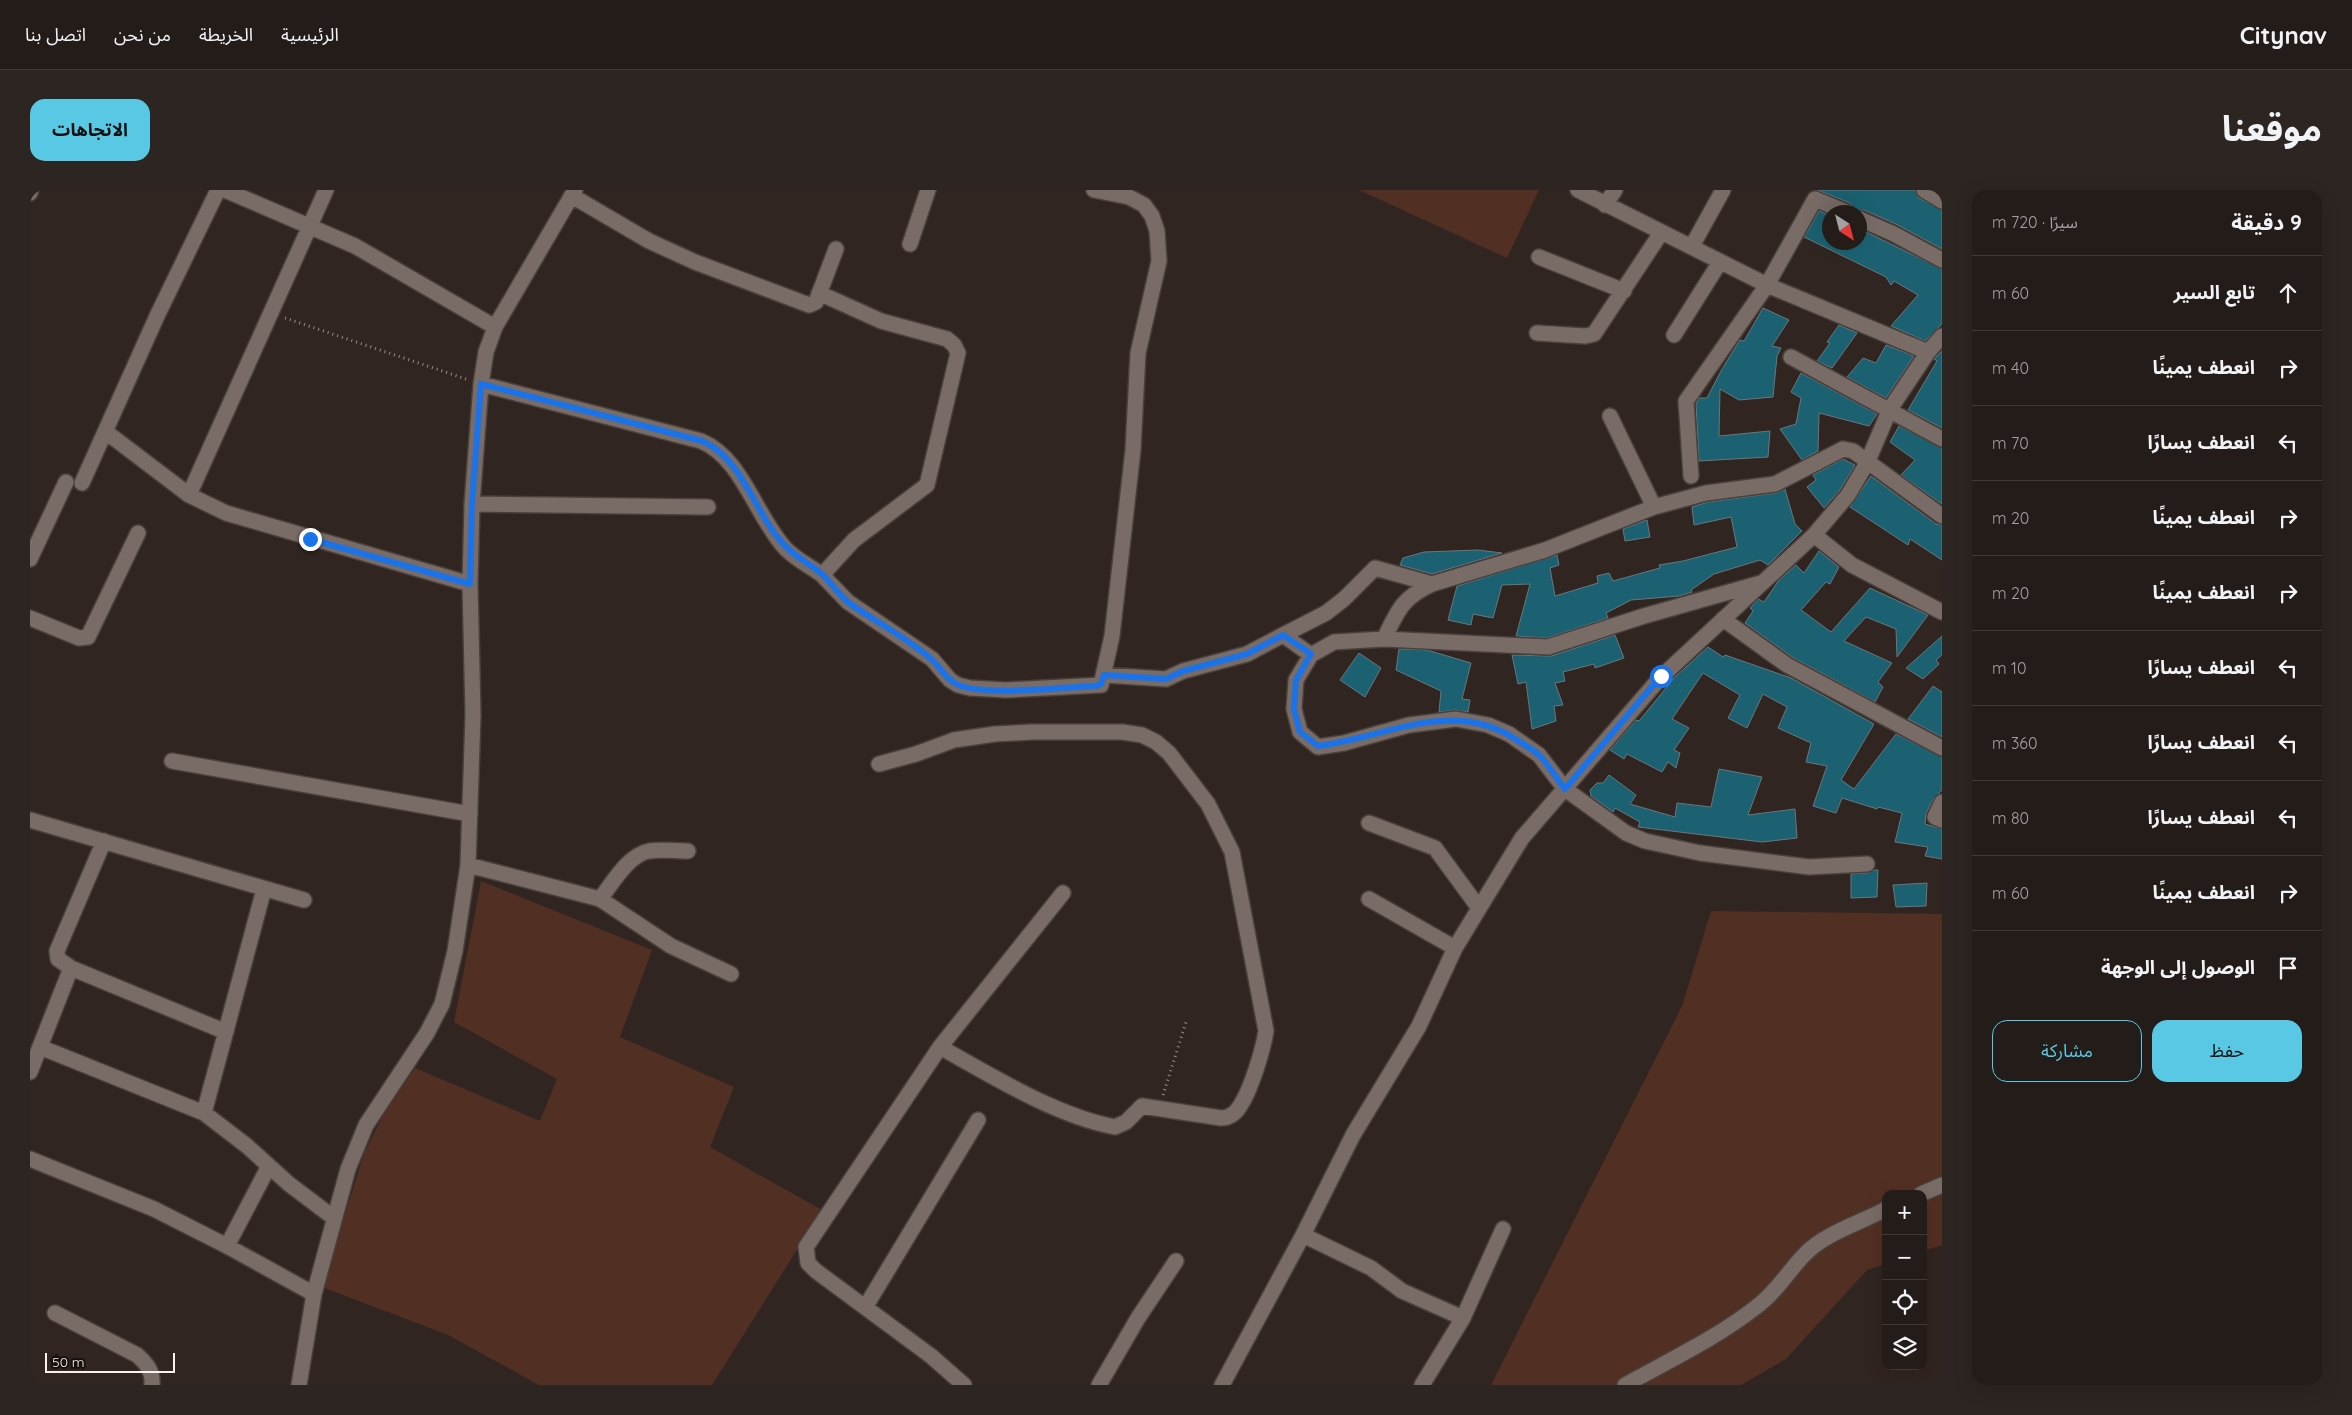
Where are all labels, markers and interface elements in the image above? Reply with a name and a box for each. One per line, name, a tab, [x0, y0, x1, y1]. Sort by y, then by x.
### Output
text: Citynav	[2240, 20, 2327, 50]
text: اتصل بنا	[25, 23, 86, 46]
text: من نحن	[114, 23, 171, 46]
text: الخريطة	[199, 23, 253, 46]
text: الرئيسية	[281, 23, 339, 46]
button: الاتجاهات	[30, 99, 150, 161]
text: موقعنا	[2222, 106, 2322, 150]
north arrow	[1822, 205, 1867, 250]
text: 9 دقيقة	[2231, 209, 2302, 235]
text: سيرًا · 720 m	[1992, 212, 2078, 232]
icon: ahead	[2274, 279, 2302, 307]
text: تابع السير	[2173, 280, 2255, 304]
text: 60 m	[1992, 283, 2029, 303]
icon: right	[2274, 354, 2302, 382]
text: انعطف يمينًا	[2153, 355, 2255, 379]
text: 40 m	[1992, 358, 2029, 378]
icon: left	[2274, 429, 2302, 457]
text: انعطف يسارًا	[2148, 430, 2255, 454]
text: 70 m	[1992, 433, 2029, 453]
icon: right	[2274, 504, 2302, 532]
text: انعطف يمينًا	[2153, 505, 2255, 529]
text: 20 m	[1992, 508, 2029, 528]
route end	[299, 528, 322, 551]
icon: right	[2274, 579, 2302, 607]
text: انعطف يمينًا	[2153, 580, 2255, 604]
text: 20 m	[1992, 583, 2029, 603]
icon: left	[2274, 654, 2302, 682]
text: انعطف يسارًا	[2148, 655, 2255, 679]
text: 10 m	[1992, 658, 2026, 678]
route start	[1650, 665, 1673, 688]
icon: left	[2274, 729, 2302, 757]
text: انعطف يسارًا	[2148, 730, 2255, 754]
text: 360 m	[1992, 733, 2037, 753]
icon: left	[2274, 804, 2302, 832]
text: انعطف يسارًا	[2148, 805, 2255, 829]
text: 80 m	[1992, 808, 2029, 828]
icon: right	[2274, 879, 2302, 907]
text: انعطف يمينًا	[2153, 880, 2255, 904]
text: 60 m	[1992, 883, 2029, 903]
icon: arrive	[2274, 954, 2302, 982]
text: الوصول إلى الوجهة	[2101, 955, 2255, 979]
button: مشاركة	[1992, 1020, 2142, 1082]
button: حفظ	[2152, 1020, 2302, 1082]
map controls	[1882, 1190, 1927, 1370]
button: +	[1882, 1190, 1927, 1235]
button: −	[1882, 1235, 1927, 1280]
button: locate	[1882, 1280, 1927, 1325]
button: layers	[1882, 1325, 1927, 1370]
scale bar	[45, 1350, 175, 1373]
text: 50 m	[52, 1353, 85, 1371]

